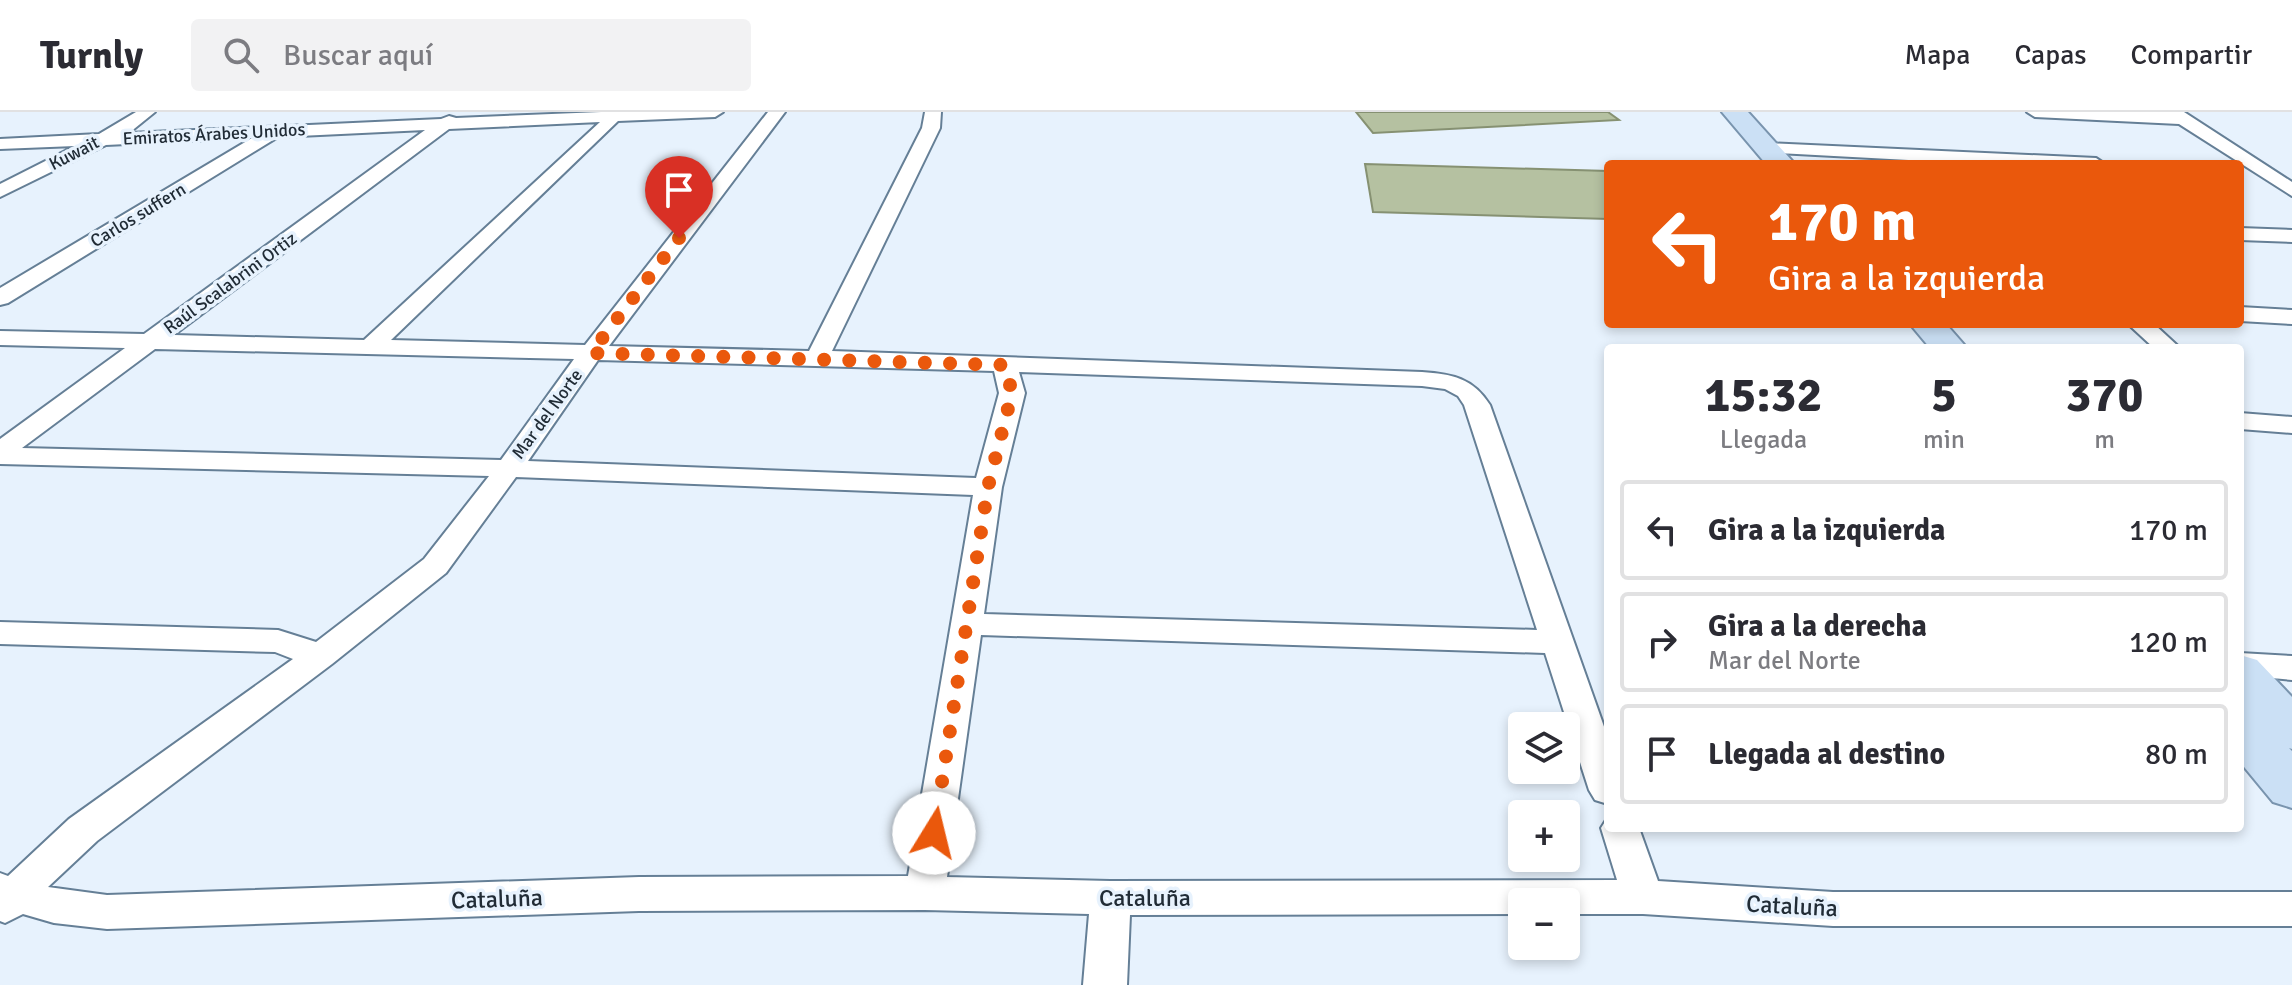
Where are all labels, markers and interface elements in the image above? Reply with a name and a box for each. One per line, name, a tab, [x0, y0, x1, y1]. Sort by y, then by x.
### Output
search box	[191, 19, 751, 91]
text: Turnly	[40, 32, 143, 79]
icon: search	[219, 33, 263, 77]
text: Buscar aquí	[283, 37, 433, 74]
text: Mapa	[1905, 38, 1970, 72]
text: Capas	[2014, 38, 2087, 72]
text: Compartir	[2131, 38, 2252, 72]
street label: Emiratos Árabes Unidos	[122, 118, 306, 150]
street label: Kuwait	[45, 131, 103, 175]
pin	[645, 156, 713, 238]
icon: arrive	[657, 168, 701, 212]
street label: Carlos suffern	[86, 178, 190, 252]
text: 170 m	[1768, 187, 1916, 256]
icon: left	[1636, 192, 1740, 296]
street label: Raúl Scalabrini Ortiz	[159, 227, 301, 339]
text: Gira a la izquierda	[1768, 256, 2045, 301]
street label: Mar del Norte	[507, 365, 587, 463]
text: 15:32	[1705, 366, 1822, 425]
text: 5	[1931, 366, 1957, 425]
text: 370	[2066, 366, 2143, 425]
text: Llegada	[1720, 424, 1807, 456]
text: min	[1923, 424, 1965, 456]
text: m	[2094, 424, 2115, 456]
icon: left	[1640, 508, 1684, 552]
text: Gira a la izquierda	[1708, 512, 1945, 549]
text: 170 m	[2129, 512, 2208, 549]
text: Gira a la derecha	[1708, 608, 1927, 645]
icon: right	[1640, 620, 1684, 664]
text: 120 m	[2129, 624, 2208, 661]
text: Mar del Norte	[1708, 645, 1861, 677]
map controls	[1508, 712, 1580, 960]
button: layers	[1508, 712, 1580, 784]
icon: arrive	[1640, 732, 1684, 776]
text: Llegada al destino	[1708, 736, 1945, 773]
text: 80 m	[2145, 736, 2208, 773]
position arrow	[892, 791, 976, 875]
button: +	[1508, 800, 1580, 872]
street label: Cataluña	[451, 882, 543, 916]
street label: Cataluña	[1099, 883, 1191, 913]
button: −	[1508, 888, 1580, 960]
street label: Cataluña	[1745, 889, 1839, 923]

